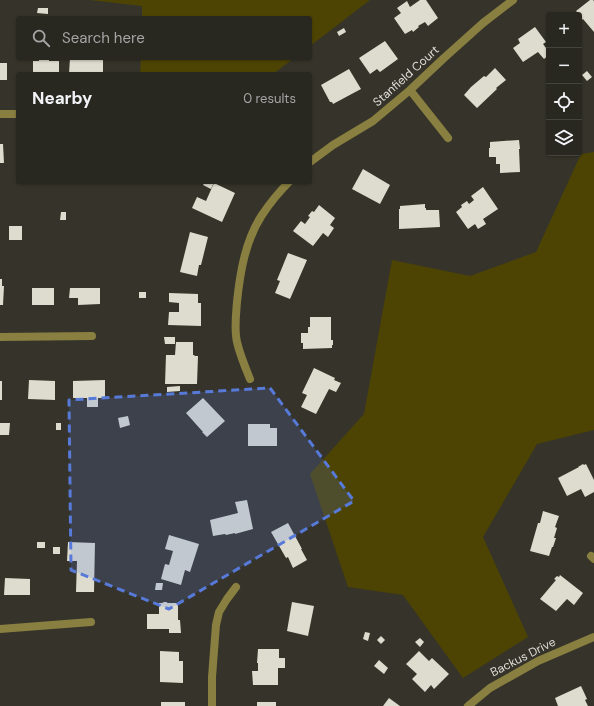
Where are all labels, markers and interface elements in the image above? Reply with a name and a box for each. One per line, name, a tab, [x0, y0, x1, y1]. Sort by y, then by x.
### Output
map controls	[546, 12, 582, 156]
button: +	[546, 12, 582, 48]
search box	[16, 16, 312, 60]
icon: search	[30, 27, 52, 49]
text: Search here	[62, 28, 145, 48]
street label: Stanfield Court	[370, 42, 443, 110]
button: −	[546, 48, 582, 84]
button: locate	[546, 84, 582, 120]
text: Nearby	[32, 87, 92, 109]
text: 0 results	[243, 90, 296, 107]
button: layers	[546, 120, 582, 156]
street label: Backus Drive	[488, 634, 559, 680]

